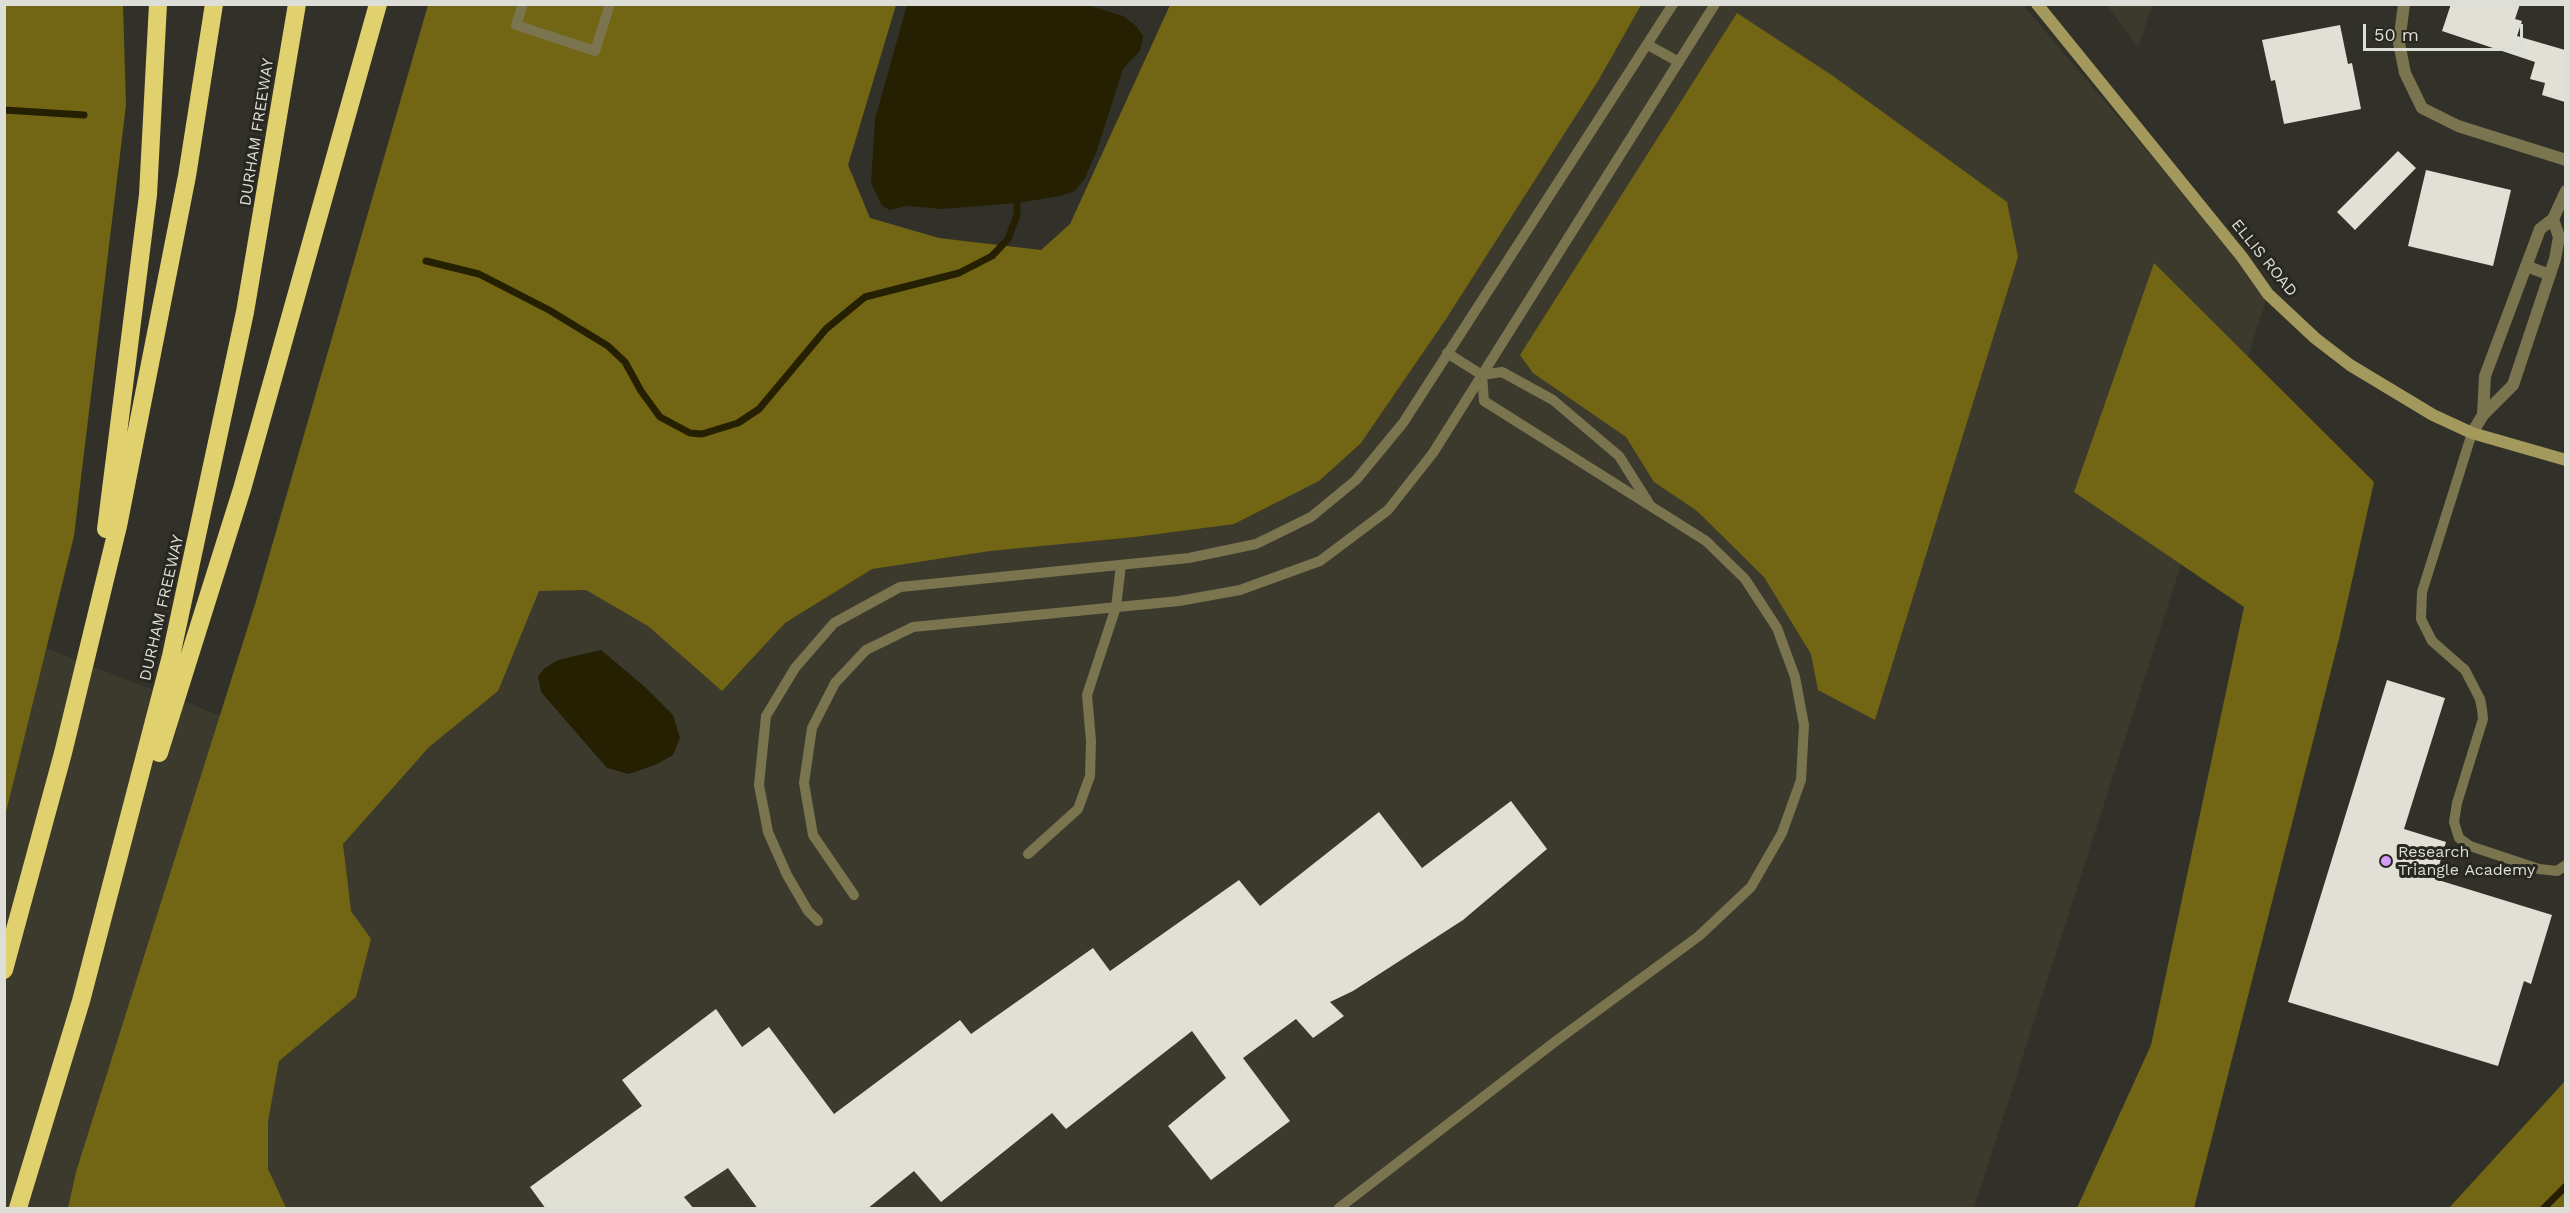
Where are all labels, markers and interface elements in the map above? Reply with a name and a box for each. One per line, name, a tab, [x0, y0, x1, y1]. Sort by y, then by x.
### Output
scale bar	[2366, 12, 2526, 50]
text: 50 m	[2374, 24, 2419, 45]
street label: DURHAM FREEWAY	[236, 57, 278, 207]
street label: ELLIS ROAD	[2227, 215, 2301, 301]
street label: DURHAM FREEWAY	[136, 533, 188, 683]
place label: Research Triangle Academy	[2398, 842, 2535, 880]
marker: Research Triangle Academy	[2379, 854, 2393, 868]

